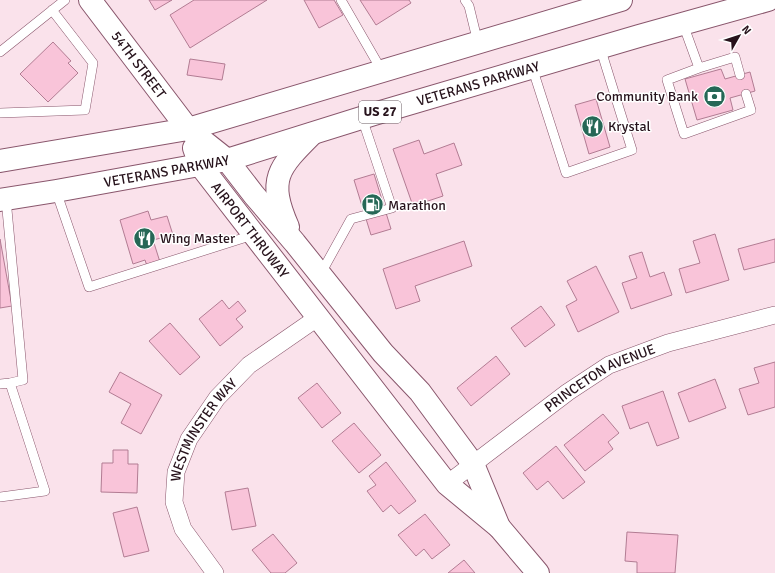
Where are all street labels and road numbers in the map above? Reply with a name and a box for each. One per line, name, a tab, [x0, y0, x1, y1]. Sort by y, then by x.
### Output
street label: 54TH STREET	[108, 27, 170, 102]
street label: VETERANS PARKWAY	[415, 57, 541, 109]
road number: US 27	[359, 101, 401, 123]
street label: VETERANS PARKWAY	[102, 151, 231, 191]
street label: AIRPORT THRUWAY	[208, 178, 293, 281]
street label: PRINCETON AVENUE	[541, 340, 658, 416]
street label: WESTMINSTER WAY	[167, 375, 240, 482]

